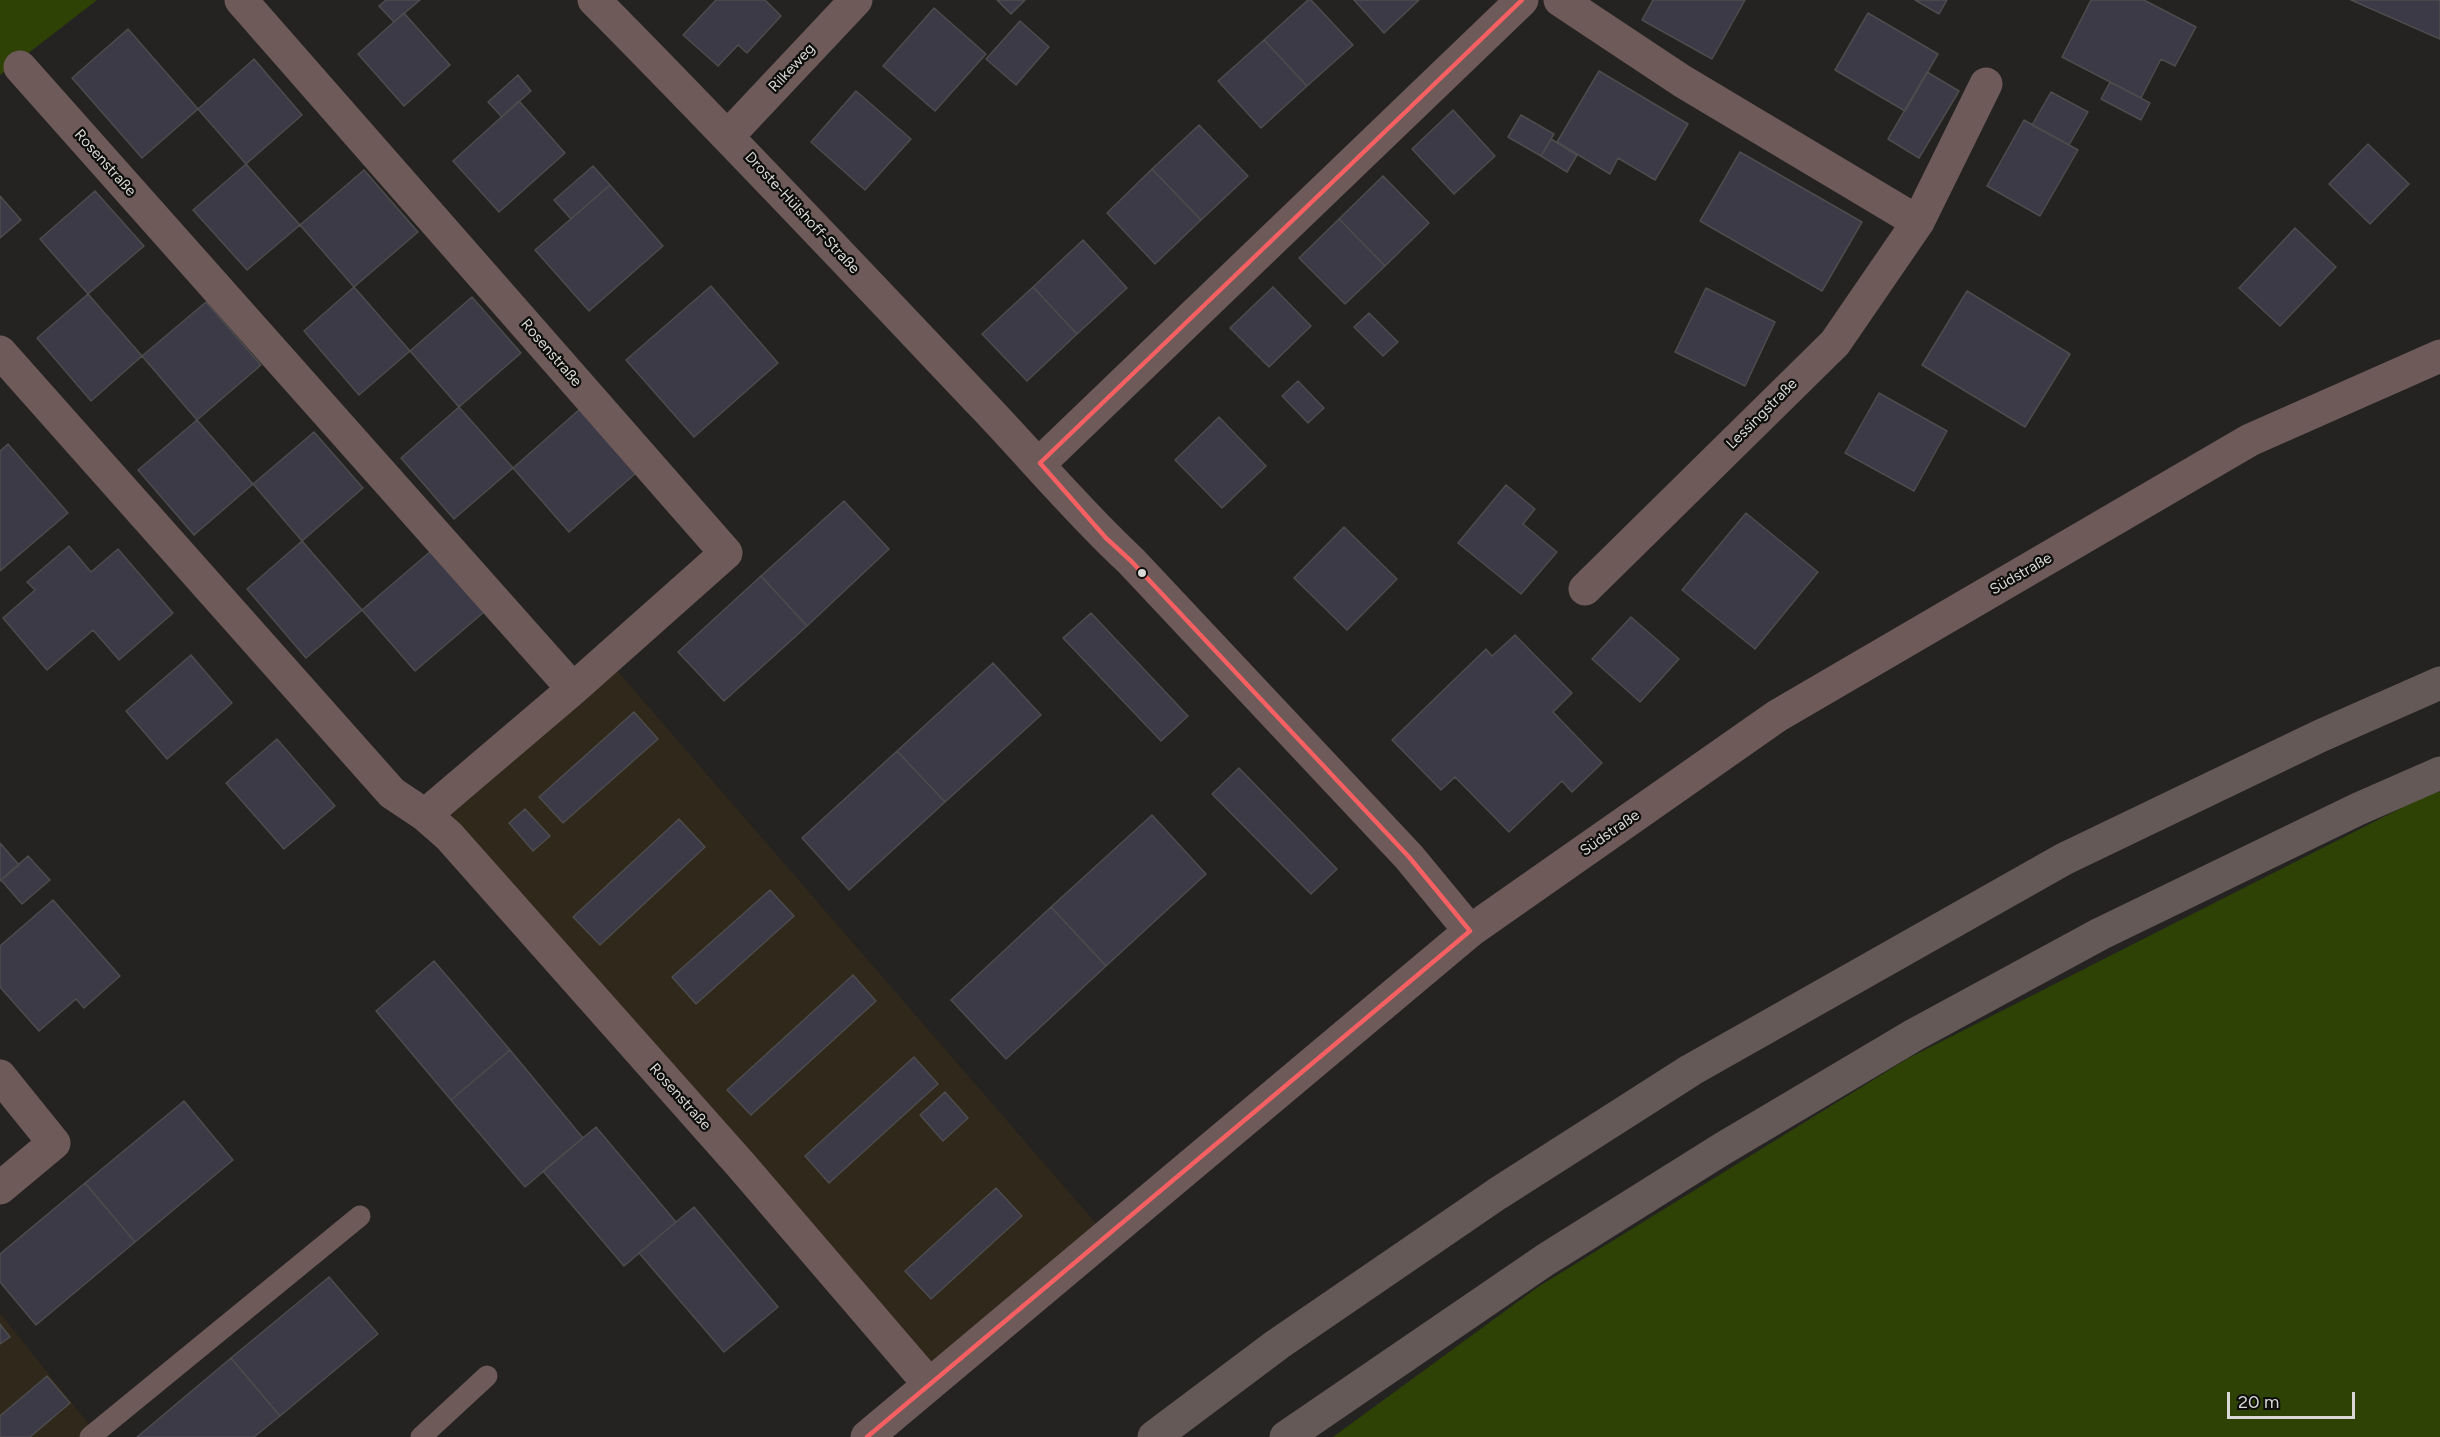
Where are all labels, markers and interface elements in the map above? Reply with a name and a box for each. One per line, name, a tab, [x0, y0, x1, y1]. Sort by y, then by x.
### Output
street label: Rilkeweg	[765, 40, 819, 96]
street label: Rosenstraße	[70, 126, 140, 200]
street label: Droste-Hülshoff-Straße	[741, 148, 863, 278]
street label: Rosenstraße	[517, 316, 585, 390]
street label: Lessingstraße	[1723, 375, 1801, 453]
street label: Südstraße	[1987, 549, 2055, 599]
unlabelled marker	[1136, 567, 1148, 579]
street label: Südstraße	[1577, 806, 1643, 860]
street label: Rosenstraße	[645, 1060, 715, 1134]
scale bar	[2230, 1380, 2358, 1418]
text: 20 m	[2238, 1391, 2279, 1413]

